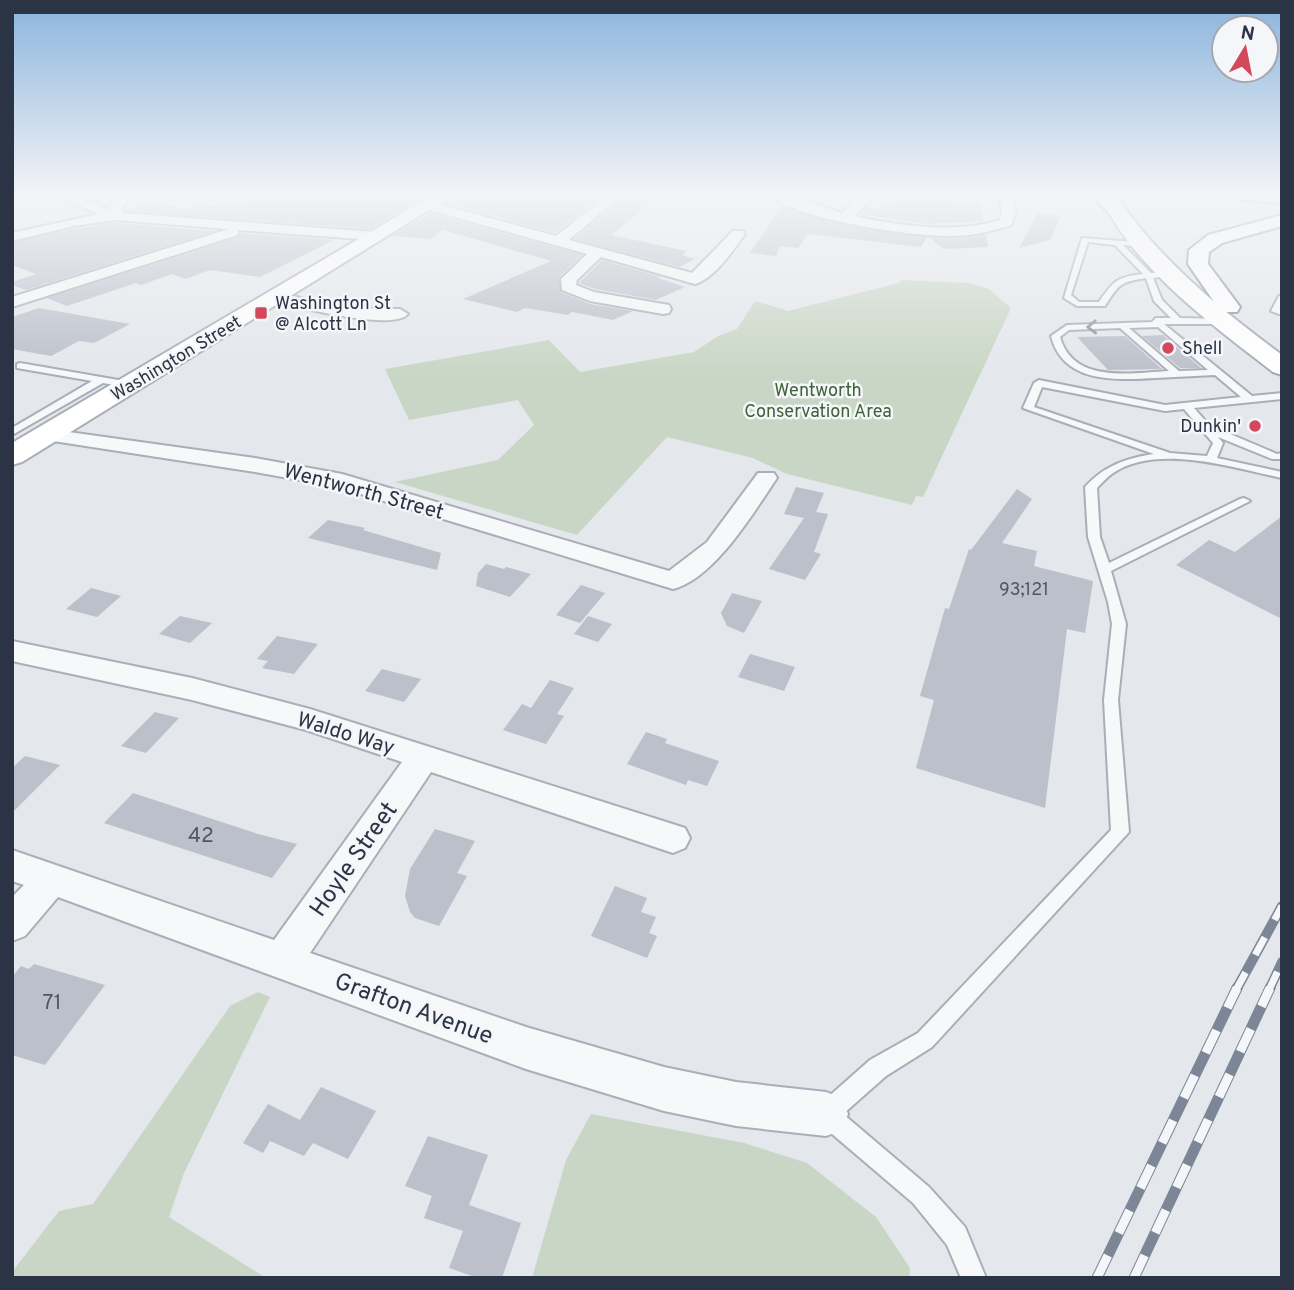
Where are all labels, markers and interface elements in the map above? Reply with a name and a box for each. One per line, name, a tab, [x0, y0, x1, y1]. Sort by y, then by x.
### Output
north arrow	[1210, 14, 1280, 84]
text: N	[1239, 21, 1256, 47]
place label: Washington St @ Alcott Ln	[275, 293, 391, 337]
marker: Washington St @ Alcott Ln	[253, 305, 269, 321]
street label: Washington Street	[107, 311, 246, 407]
one-way arrow	[1086, 319, 1097, 334]
place label: Shell	[1182, 338, 1222, 361]
marker: Shell	[1160, 340, 1176, 356]
park label: Wentworth Conservation Area	[744, 380, 892, 424]
place label: Dunkin'	[1180, 416, 1241, 439]
marker: Dunkin'	[1247, 418, 1263, 434]
street label: Wentworth Street	[281, 458, 447, 527]
house number: 93;121	[999, 579, 1049, 602]
street label: Waldo Way	[293, 707, 398, 762]
street label: Hoyle Street	[304, 797, 405, 924]
house number: 42	[188, 823, 214, 850]
street label: Grafton Avenue	[330, 967, 497, 1052]
house number: 71	[42, 990, 62, 1017]

